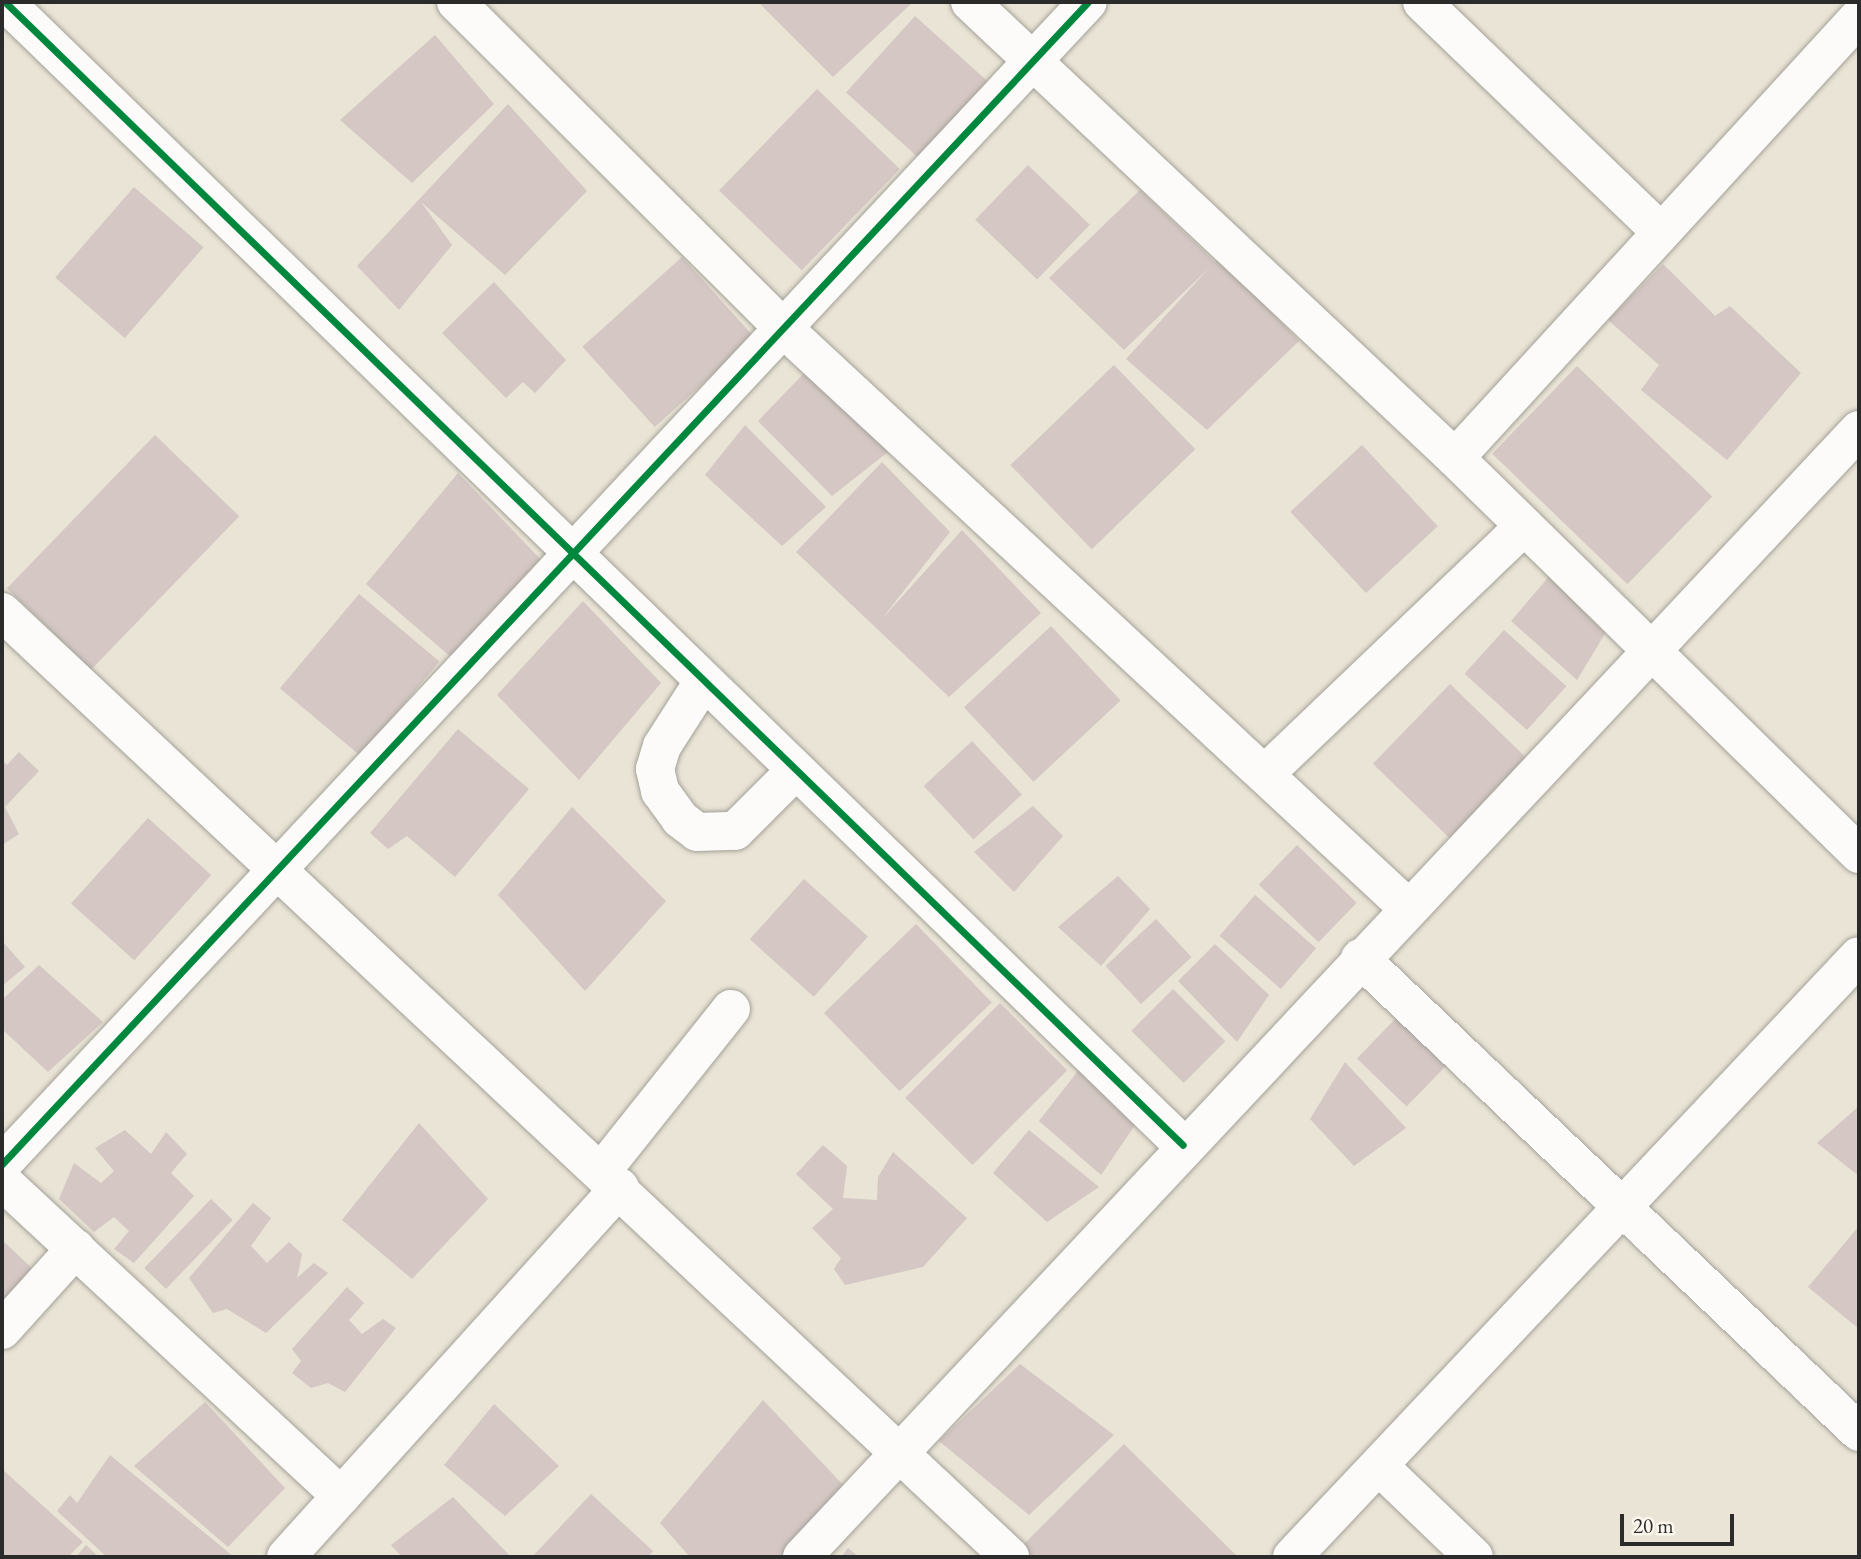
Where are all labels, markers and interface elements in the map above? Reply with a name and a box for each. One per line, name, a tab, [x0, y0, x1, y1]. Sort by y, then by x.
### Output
scale bar	[1623, 1500, 1737, 1544]
text: 20 m	[1633, 1512, 1674, 1539]

